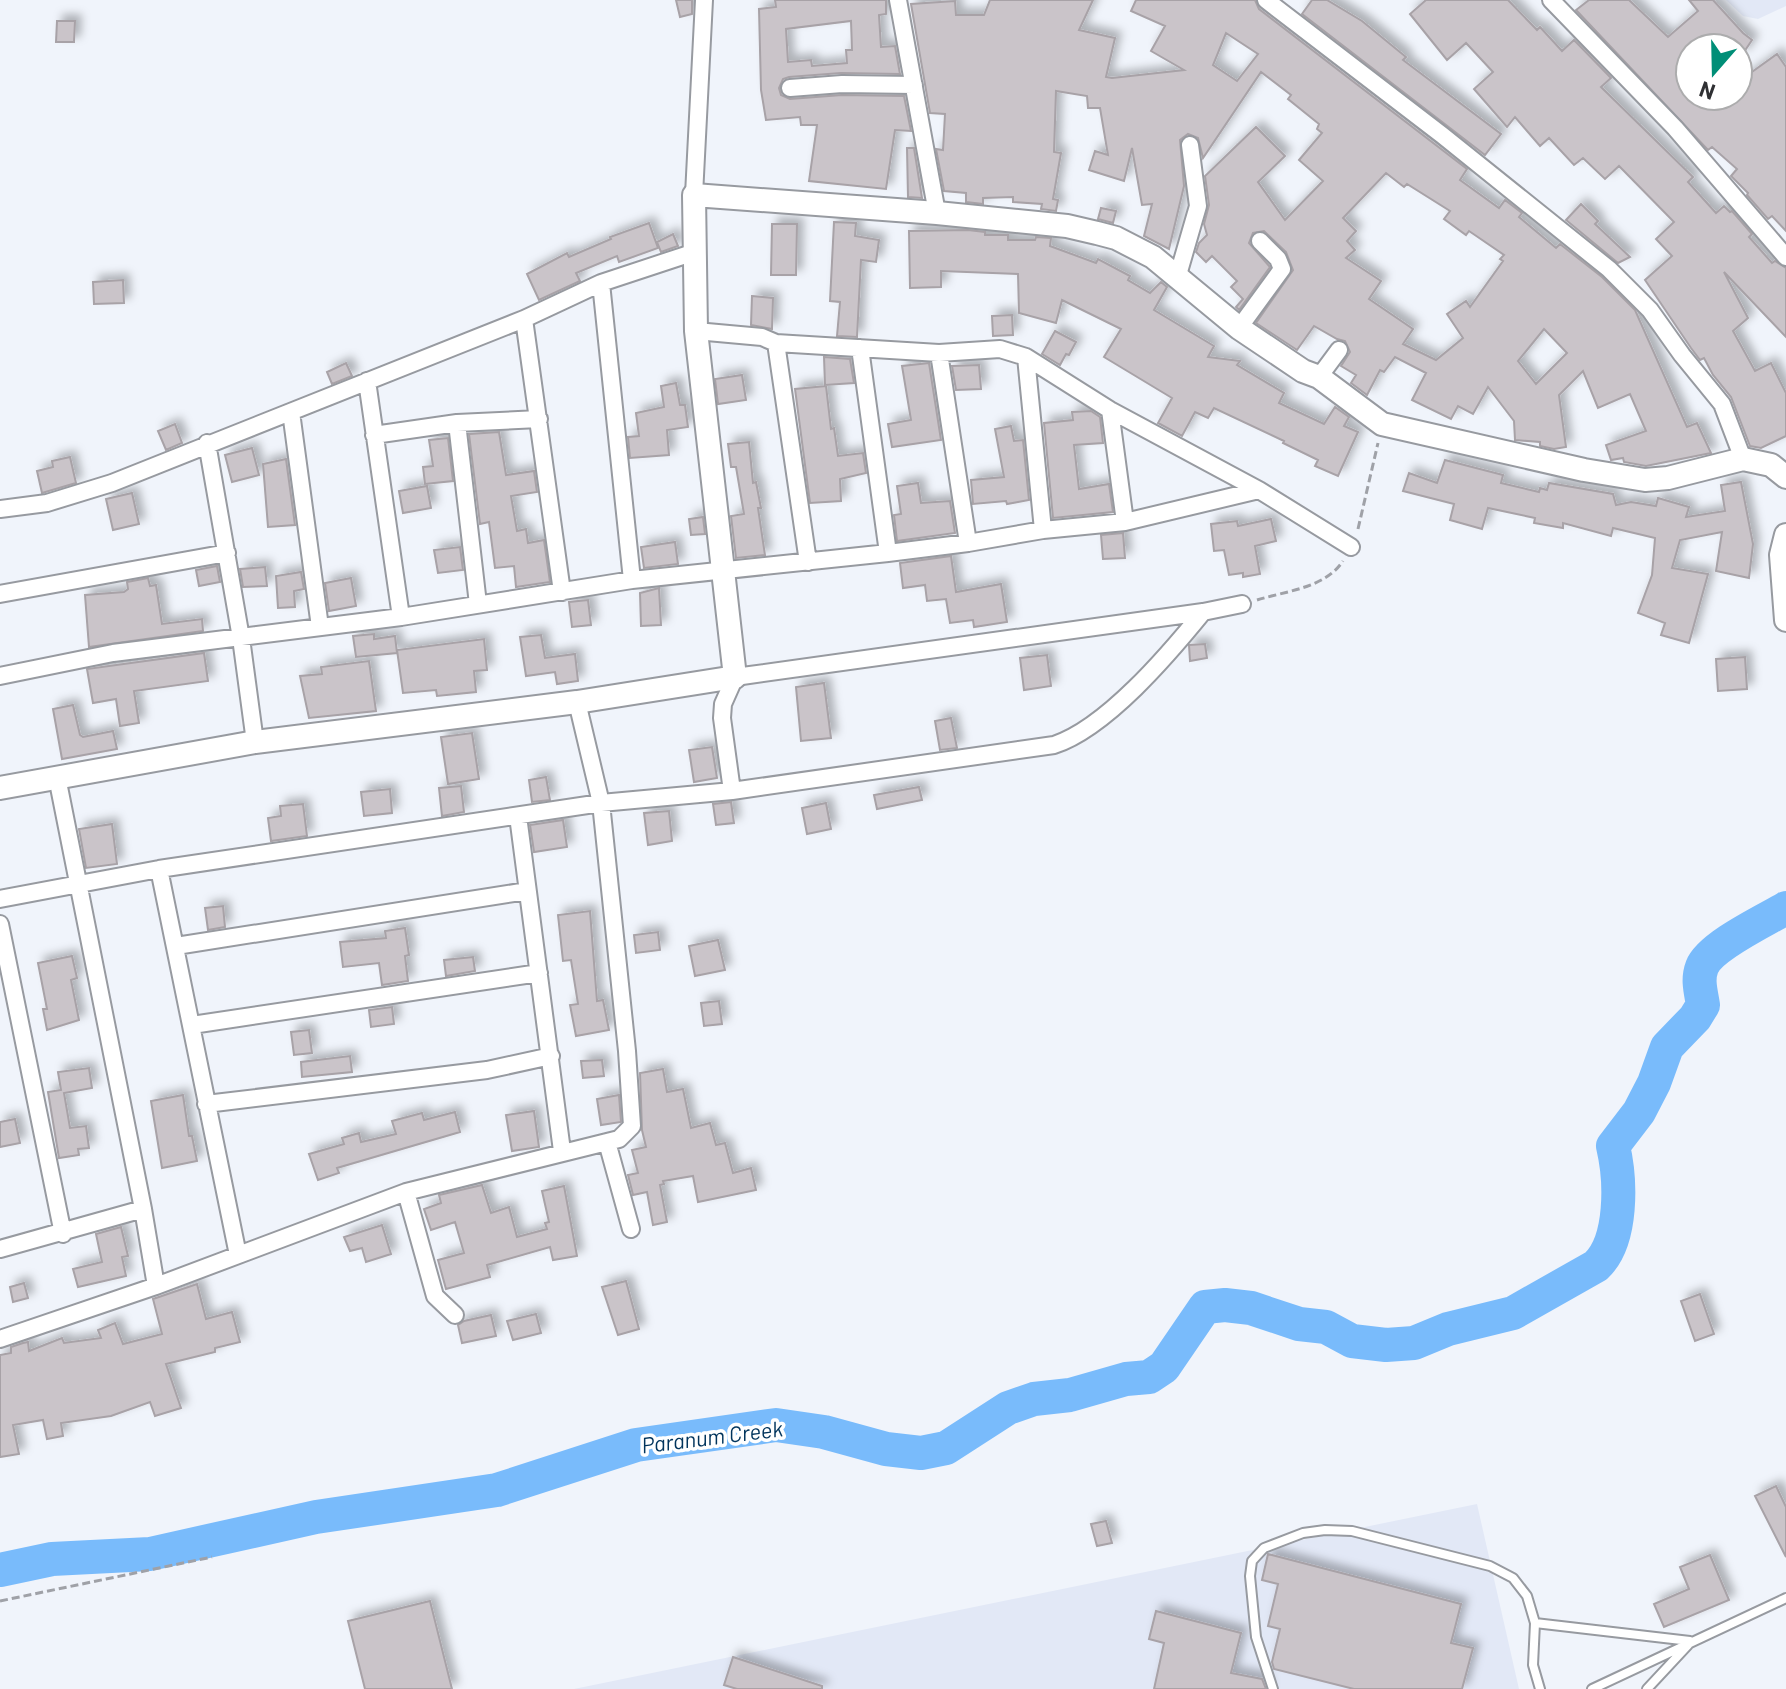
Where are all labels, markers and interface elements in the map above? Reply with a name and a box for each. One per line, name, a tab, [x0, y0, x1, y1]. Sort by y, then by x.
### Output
north arrow	[1674, 32, 1754, 112]
text: N	[1695, 77, 1718, 106]
water label: Paranum Creek	[640, 1414, 784, 1458]

